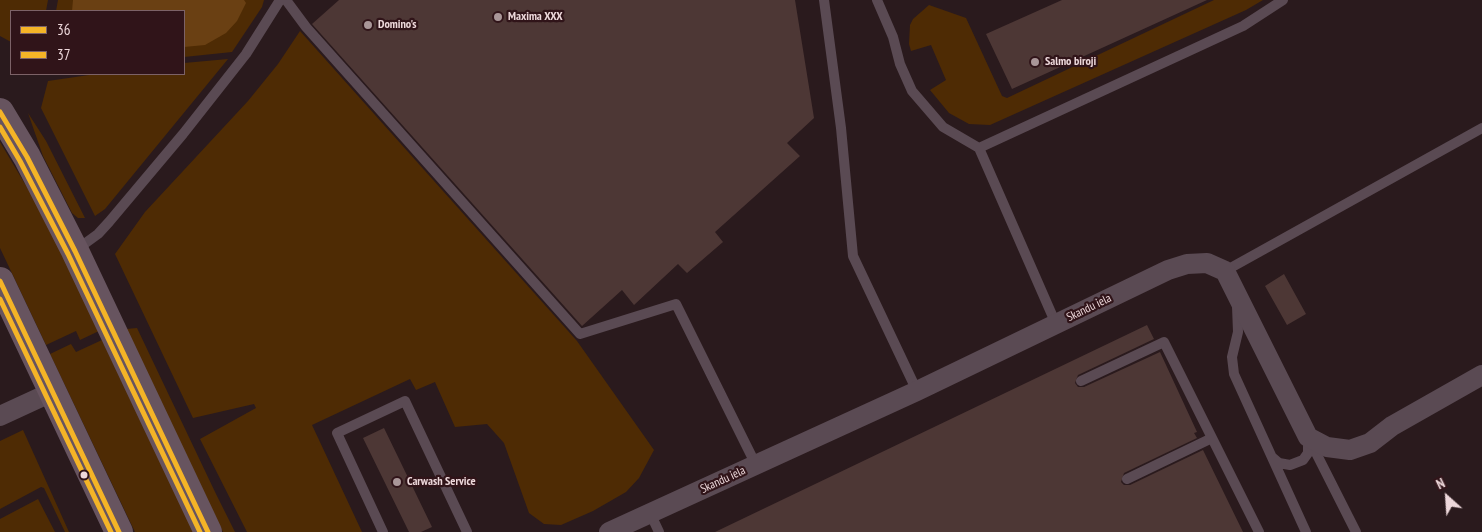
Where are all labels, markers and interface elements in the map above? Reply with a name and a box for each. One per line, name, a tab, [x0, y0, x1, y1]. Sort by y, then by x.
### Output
legend	[10, 10, 185, 75]
place label: Maxima XXX	[508, 10, 563, 24]
marker: Maxima XXX	[492, 11, 504, 23]
place label: Domino's	[378, 18, 416, 32]
marker: Domino's	[362, 19, 374, 31]
text: 36	[57, 20, 71, 39]
text: 37	[57, 45, 71, 64]
place label: Salmo biroji	[1045, 55, 1096, 69]
marker: Salmo biroji	[1029, 56, 1041, 68]
street label: Skandu iela	[1064, 291, 1114, 325]
street label: Skandu iela	[698, 463, 748, 497]
unlabelled marker	[79, 470, 89, 480]
north arrow	[1422, 472, 1472, 522]
text: N	[1433, 474, 1448, 493]
place label: Carwash Service	[407, 475, 476, 489]
marker: Carwash Service	[391, 476, 403, 488]

